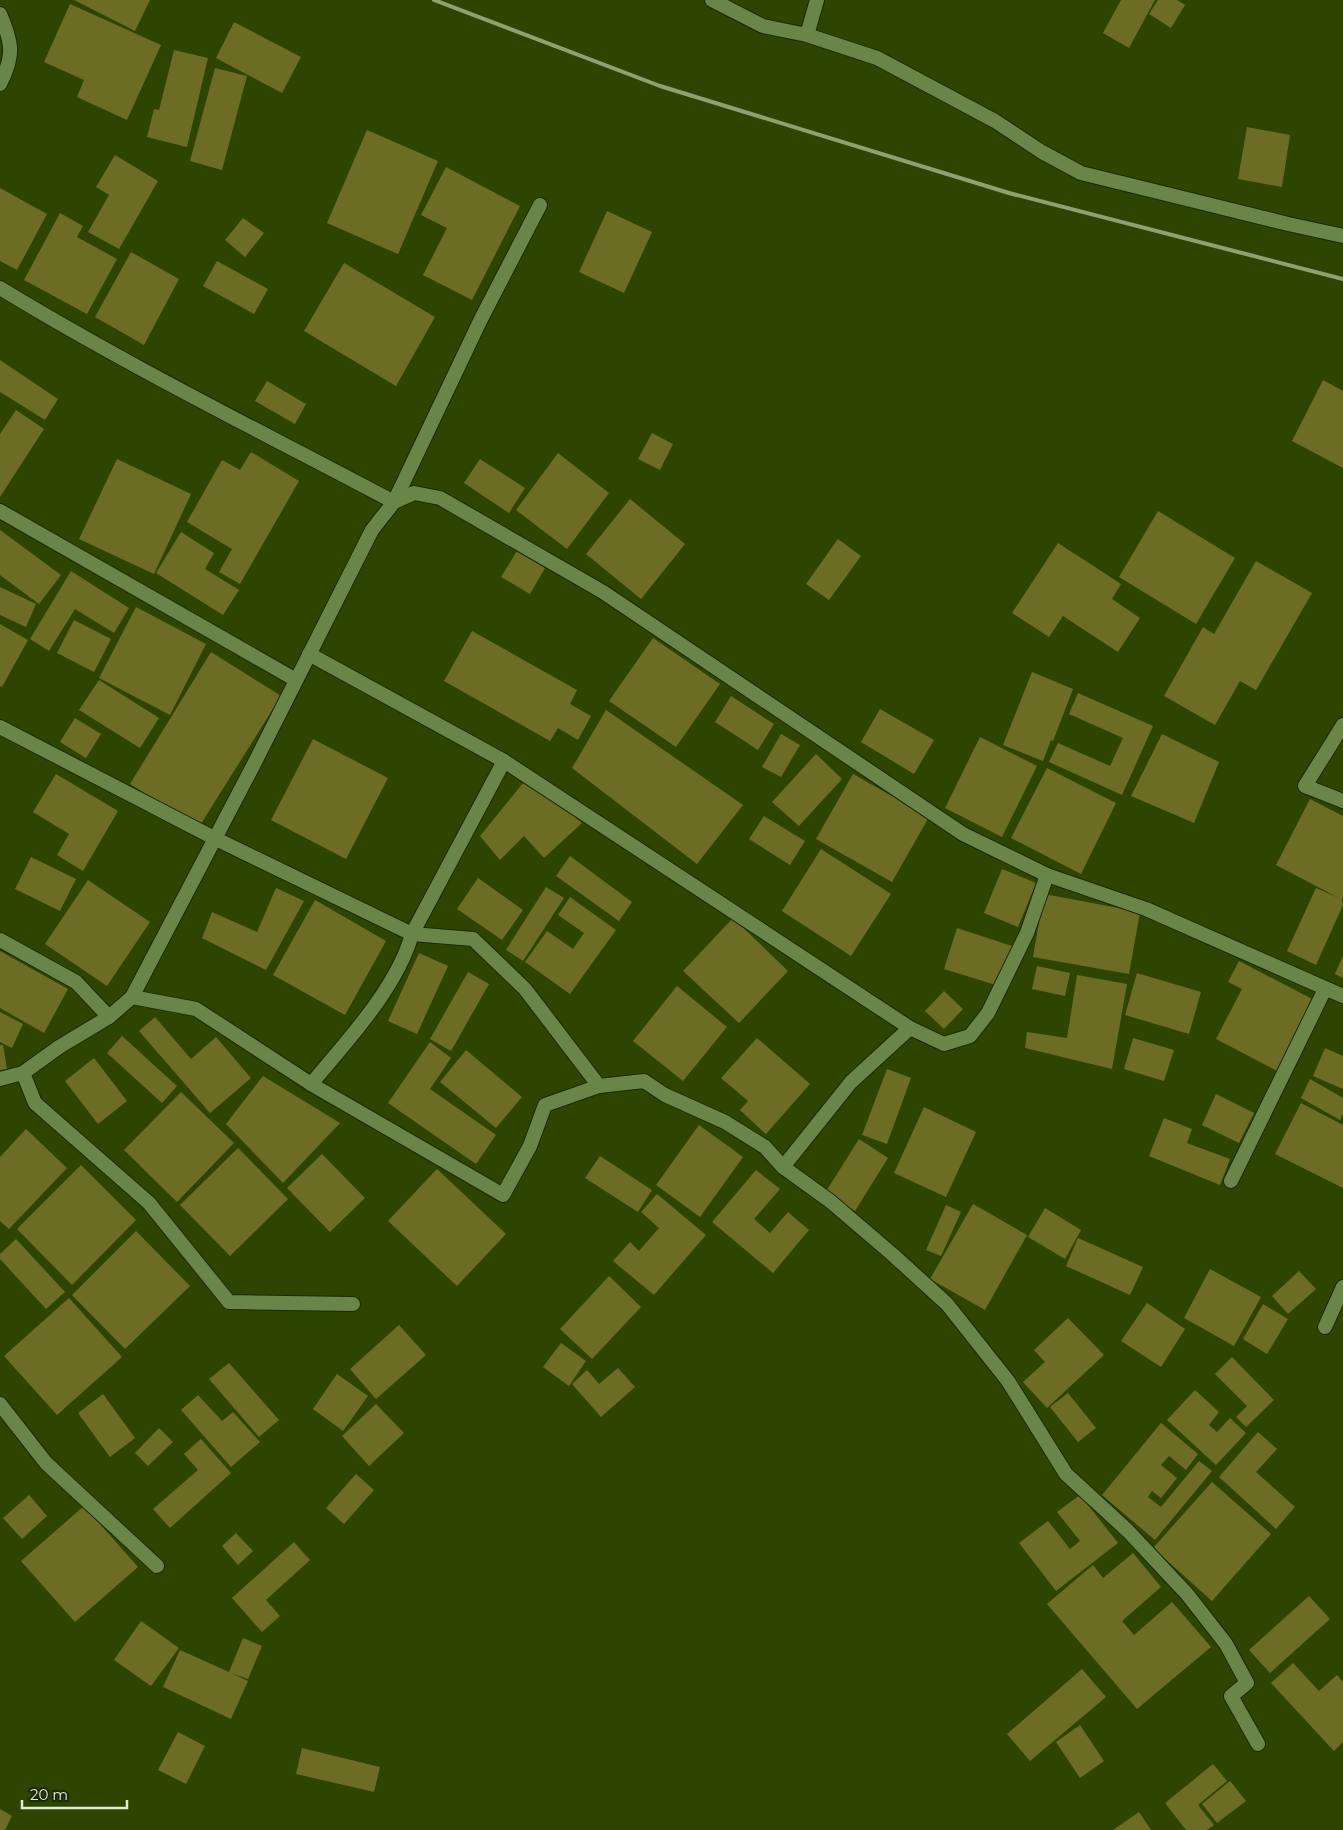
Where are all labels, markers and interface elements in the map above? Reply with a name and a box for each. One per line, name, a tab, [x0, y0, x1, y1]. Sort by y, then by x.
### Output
scale bar	[22, 1778, 128, 1810]
text: 20 m	[30, 1785, 68, 1804]

